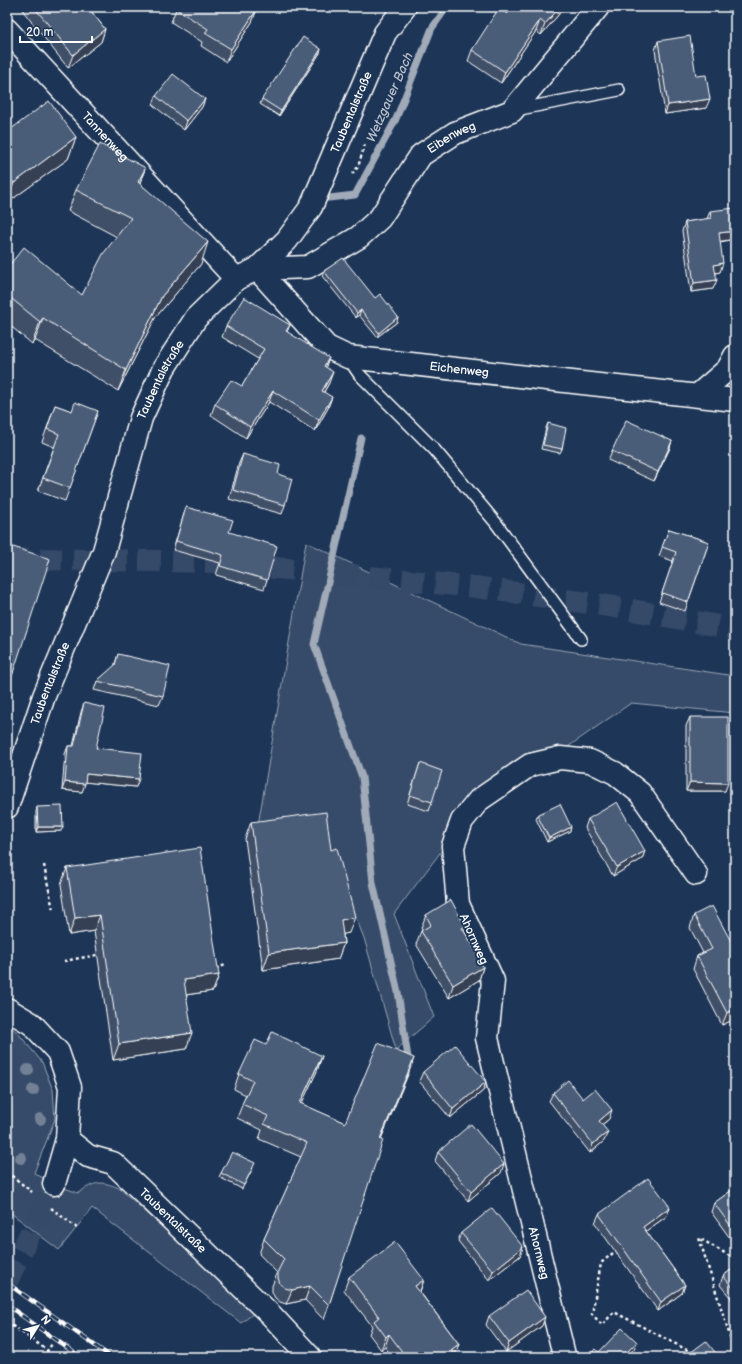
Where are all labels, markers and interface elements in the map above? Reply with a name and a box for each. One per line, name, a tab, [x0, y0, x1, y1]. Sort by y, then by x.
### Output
scale bar	[20, 18, 92, 44]
text: 20 m	[26, 25, 53, 40]
water label: Wetzgauer Bach	[363, 50, 417, 145]
street label: Taubentalstraße	[328, 69, 376, 156]
street label: Tannenweg	[78, 109, 131, 165]
street label: Eibenweg	[424, 119, 478, 157]
street label: Taubentalstraße	[134, 338, 188, 422]
street label: Eichenweg	[429, 359, 490, 381]
street label: Taubentalstraße	[28, 640, 73, 727]
street label: Ahornweg	[456, 912, 491, 967]
street label: Taubentalstraße	[136, 1185, 209, 1257]
street label: Ahornweg	[525, 1225, 552, 1281]
north arrow	[18, 1306, 58, 1346]
text: N	[38, 1313, 53, 1327]

